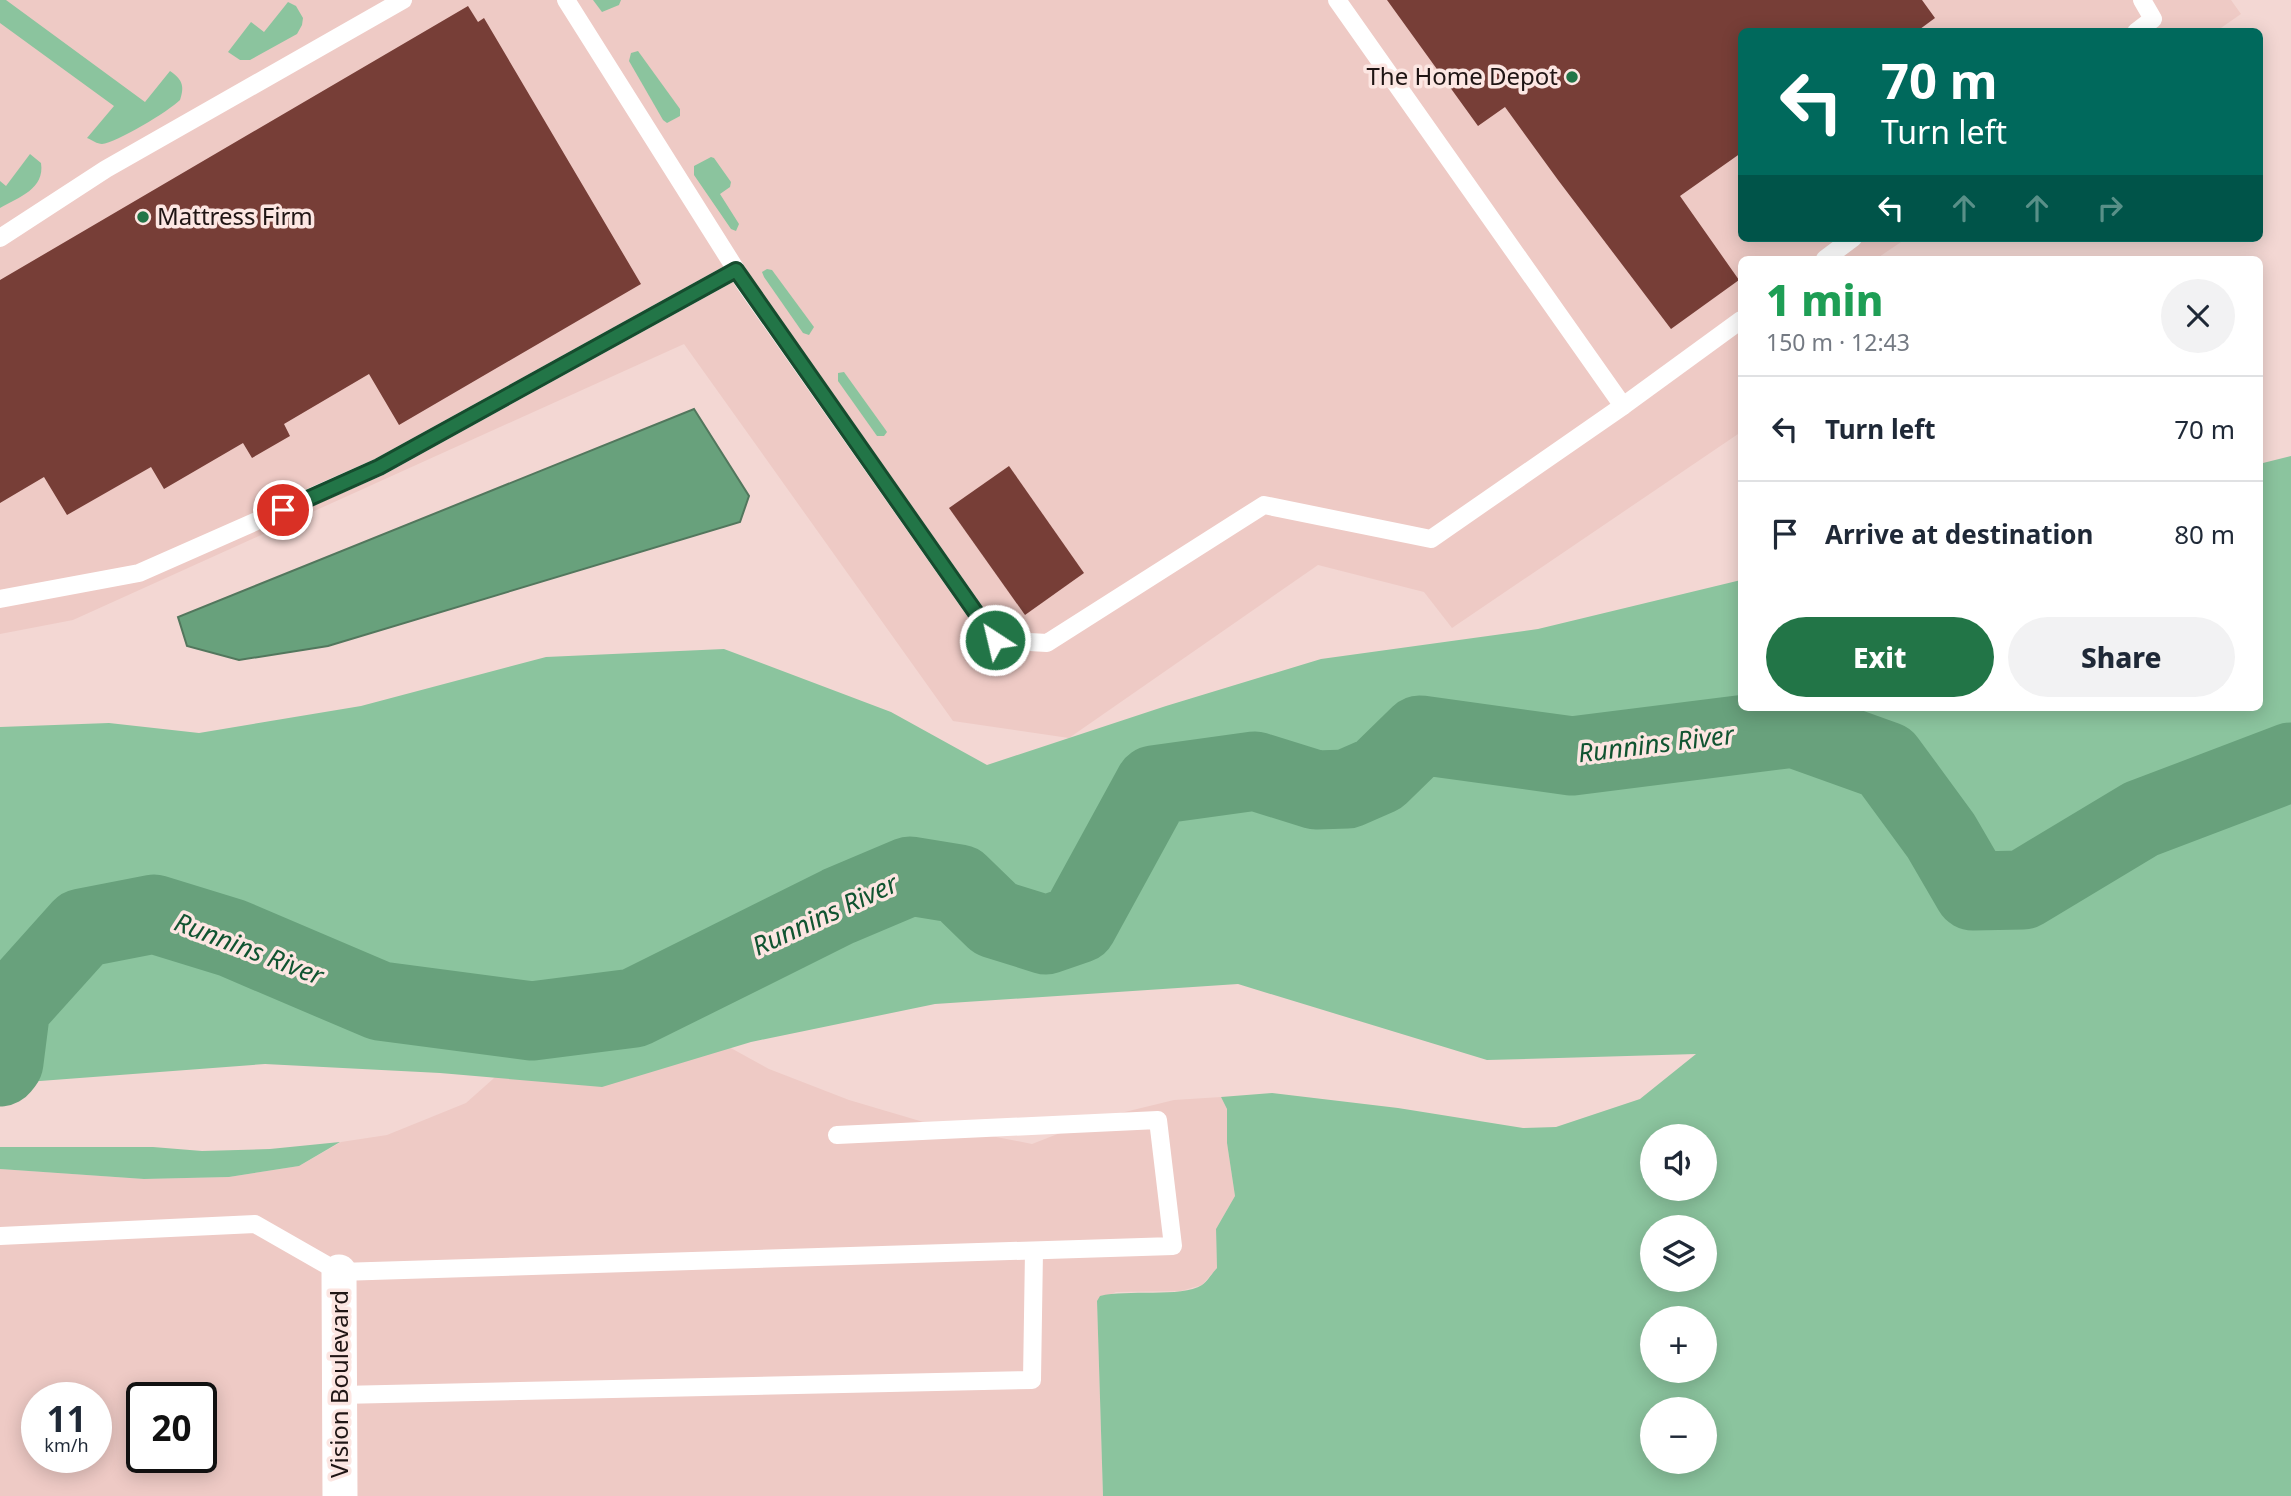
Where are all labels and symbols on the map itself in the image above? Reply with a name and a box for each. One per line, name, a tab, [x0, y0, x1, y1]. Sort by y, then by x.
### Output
place label: The Home Depot	[1367, 59, 1558, 92]
marker: The Home Depot	[1564, 69, 1580, 85]
place label: Mattress Firm	[157, 199, 313, 232]
marker: Mattress Firm	[135, 209, 151, 225]
pin	[253, 480, 313, 540]
position arrow	[958, 603, 1032, 677]
water label: Runnins River	[1576, 715, 1738, 770]
water label: Runnins River	[746, 864, 905, 964]
water label: Runnins River	[170, 903, 331, 994]
street label: Vision Boulevard	[322, 1290, 355, 1478]
speed limit sign: 20	[126, 1382, 217, 1473]

